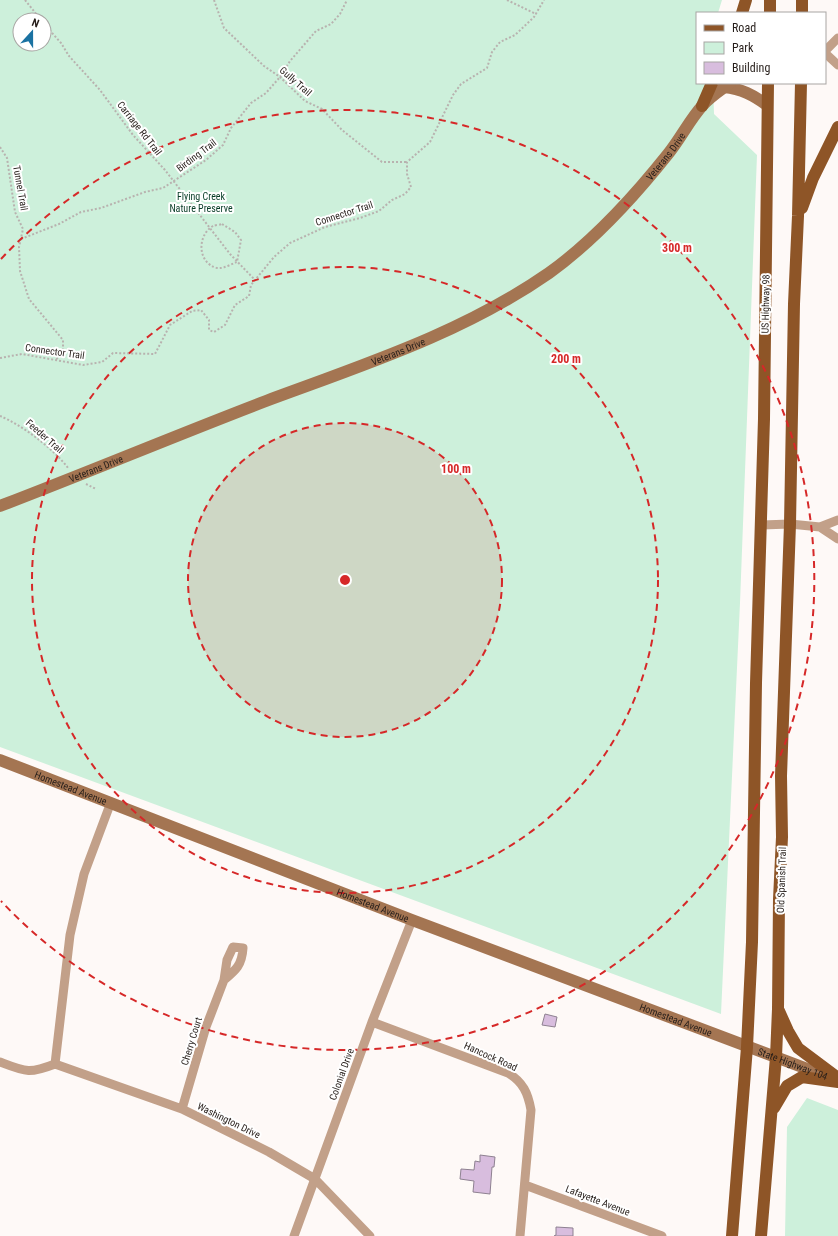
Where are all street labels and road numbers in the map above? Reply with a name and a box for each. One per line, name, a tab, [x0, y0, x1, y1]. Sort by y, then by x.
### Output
street label: Gully Trail	[277, 65, 314, 98]
street label: Carriage Rd Trail	[115, 99, 164, 157]
street label: Veterans Drive	[644, 130, 688, 183]
street label: Birding Trail	[174, 137, 218, 174]
street label: Tunnel Trail	[11, 165, 30, 211]
street label: Connector Trail	[314, 199, 374, 228]
street label: US Highway 98	[759, 274, 772, 334]
street label: Veterans Drive	[370, 336, 427, 368]
street label: Connector Trail	[25, 342, 85, 361]
street label: Feeder Trail	[24, 417, 66, 456]
street label: Veterans Drive	[68, 453, 125, 485]
street label: Homestead Avenue	[33, 769, 109, 807]
street label: Old Spanish Trail	[775, 847, 788, 913]
street label: Homestead Avenue	[335, 886, 411, 924]
street label: Homestead Avenue	[638, 1001, 714, 1039]
street label: Cherry Court	[179, 1016, 204, 1066]
street label: Hancock Road	[463, 1040, 519, 1073]
street label: Colonial Drive	[327, 1046, 356, 1102]
street label: State Highway 104	[756, 1046, 829, 1082]
street label: Washington Drive	[196, 1100, 262, 1141]
street label: Lafayette Avenue	[564, 1183, 632, 1218]

